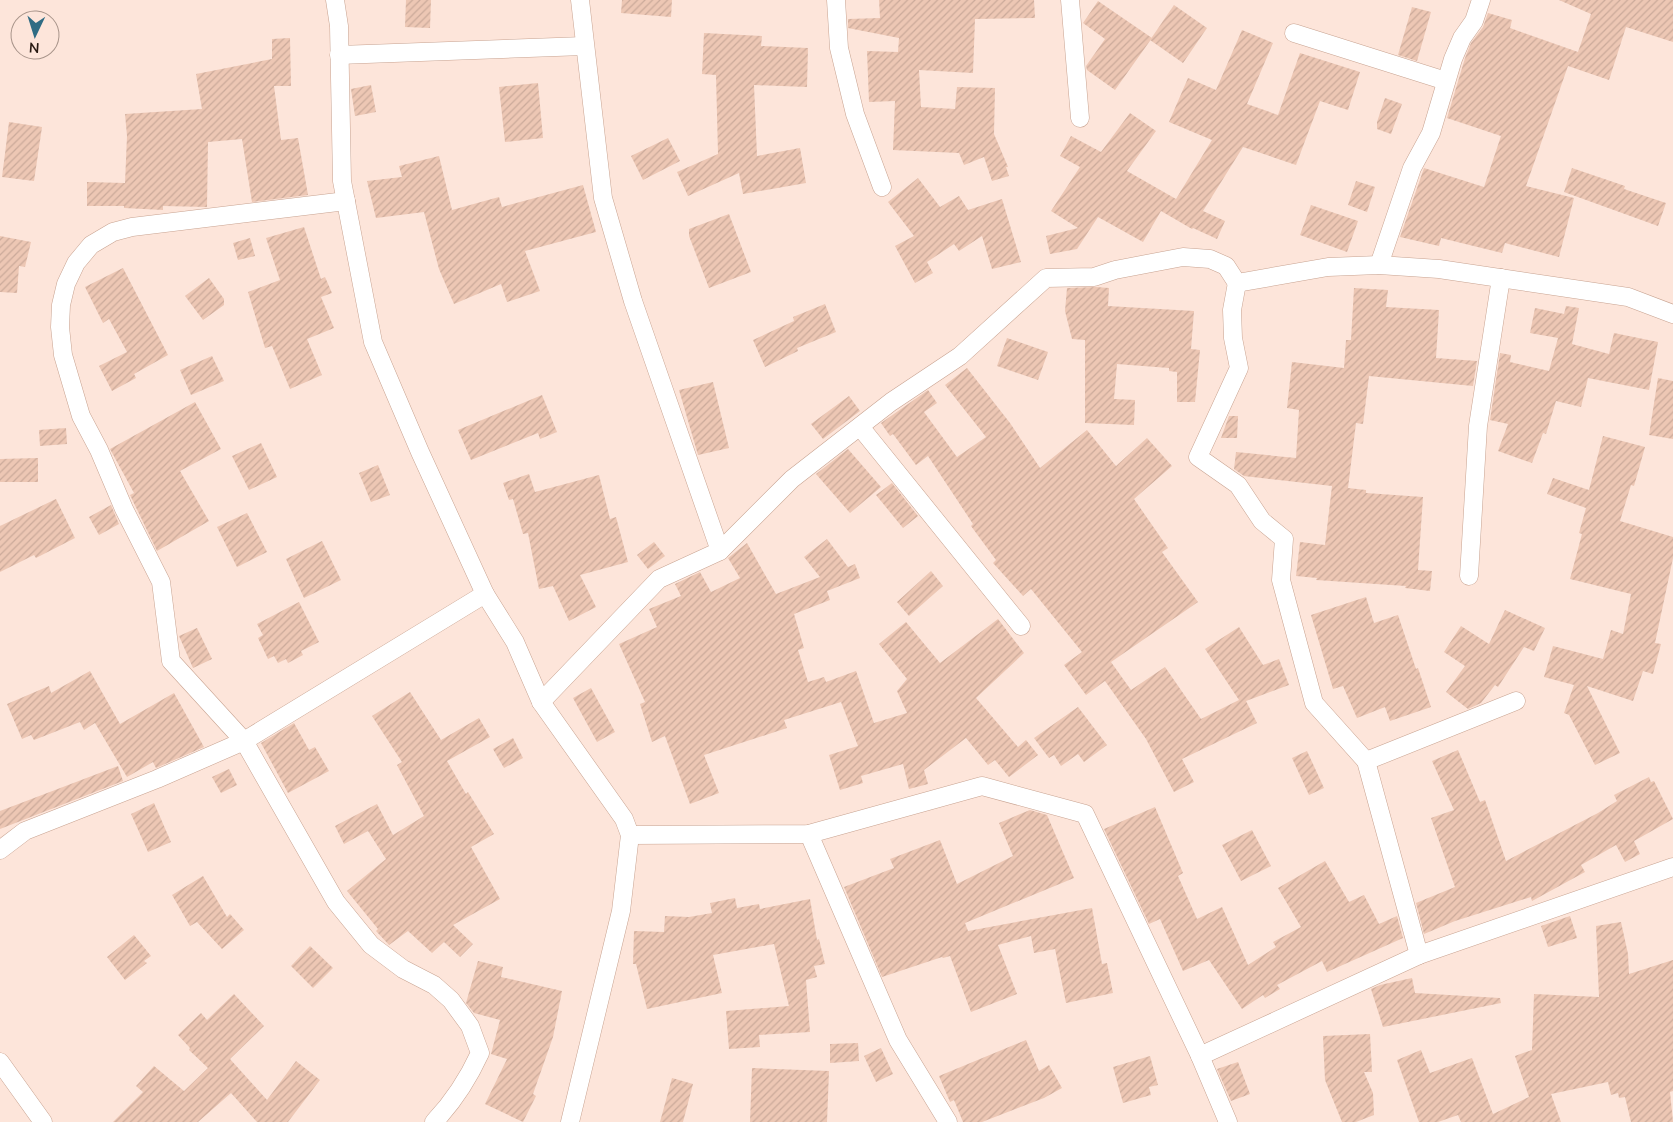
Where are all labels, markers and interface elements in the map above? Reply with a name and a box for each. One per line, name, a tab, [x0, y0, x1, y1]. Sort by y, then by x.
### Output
north arrow	[10, 10, 60, 60]
text: N	[28, 38, 40, 57]

